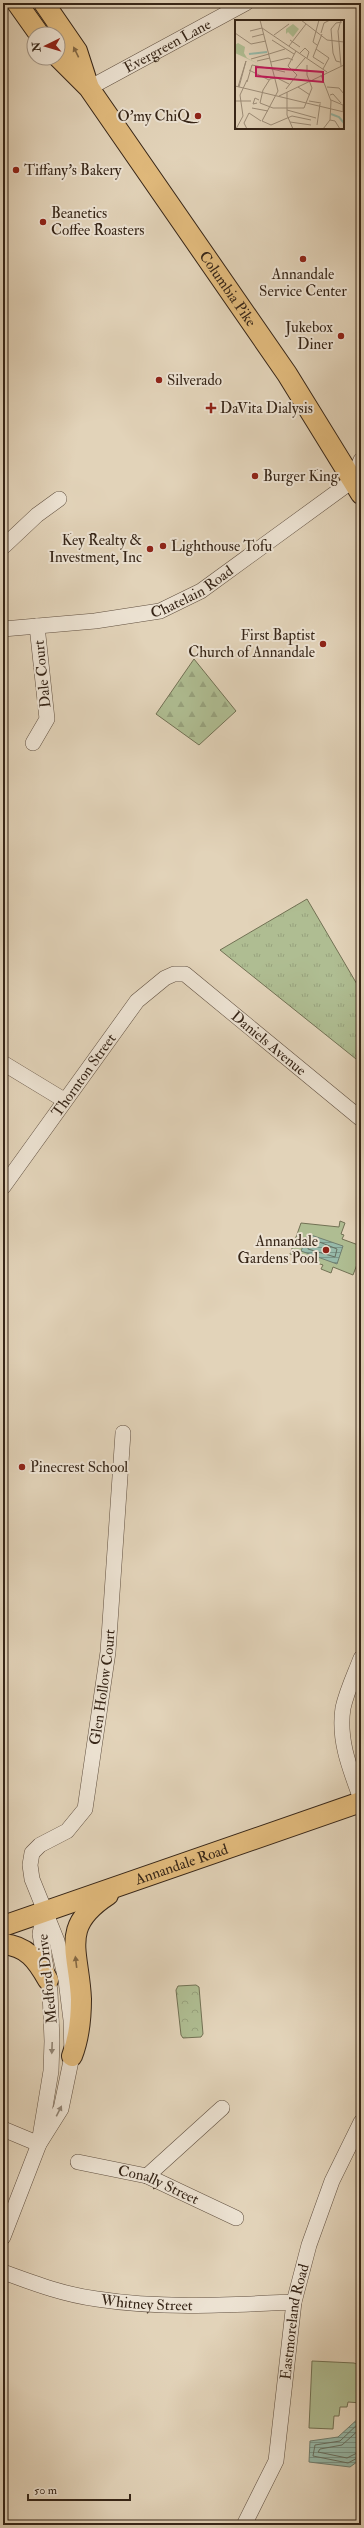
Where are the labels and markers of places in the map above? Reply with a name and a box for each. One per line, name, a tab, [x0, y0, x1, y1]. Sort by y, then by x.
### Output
place label: O'my ChiQ	[118, 107, 199, 126]
marker: O'my ChiQ	[193, 111, 203, 121]
place label: Tiffany's Bakery	[24, 161, 122, 180]
marker: Tiffany's Bakery	[11, 165, 21, 175]
place label: Beanetics Coffee Roasters	[51, 204, 144, 240]
marker: Beanetics Coffee Roasters	[38, 217, 48, 227]
marker: Annandale Service Center	[298, 254, 308, 264]
place label: Annandale Service Center	[259, 265, 347, 301]
place label: Jukebox Diner	[284, 318, 333, 354]
marker: Jukebox Diner	[336, 331, 346, 341]
place label: Silverado	[167, 371, 222, 390]
marker: Silverado	[154, 375, 164, 385]
place label: DaVita Dialysis	[220, 399, 313, 418]
marker: DaVita Dialysis	[205, 402, 217, 414]
place label: Burger King	[263, 467, 339, 486]
marker: Burger King	[250, 471, 260, 481]
place label: Key Realty & Investment, Inc	[49, 531, 142, 567]
place label: Lighthouse Tofu	[171, 537, 273, 556]
marker: Lighthouse Tofu	[158, 541, 168, 551]
marker: Key Realty & Investment, Inc	[145, 544, 155, 554]
place label: First Baptist Church of Annandale	[188, 626, 315, 662]
marker: First Baptist Church of Annandale	[318, 639, 328, 649]
place label: Annandale Gardens Pool	[237, 1232, 318, 1268]
marker: Annandale Gardens Pool	[321, 1245, 331, 1255]
place label: Pinecrest School	[30, 1458, 128, 1477]
marker: Pinecrest School	[17, 1462, 27, 1472]

